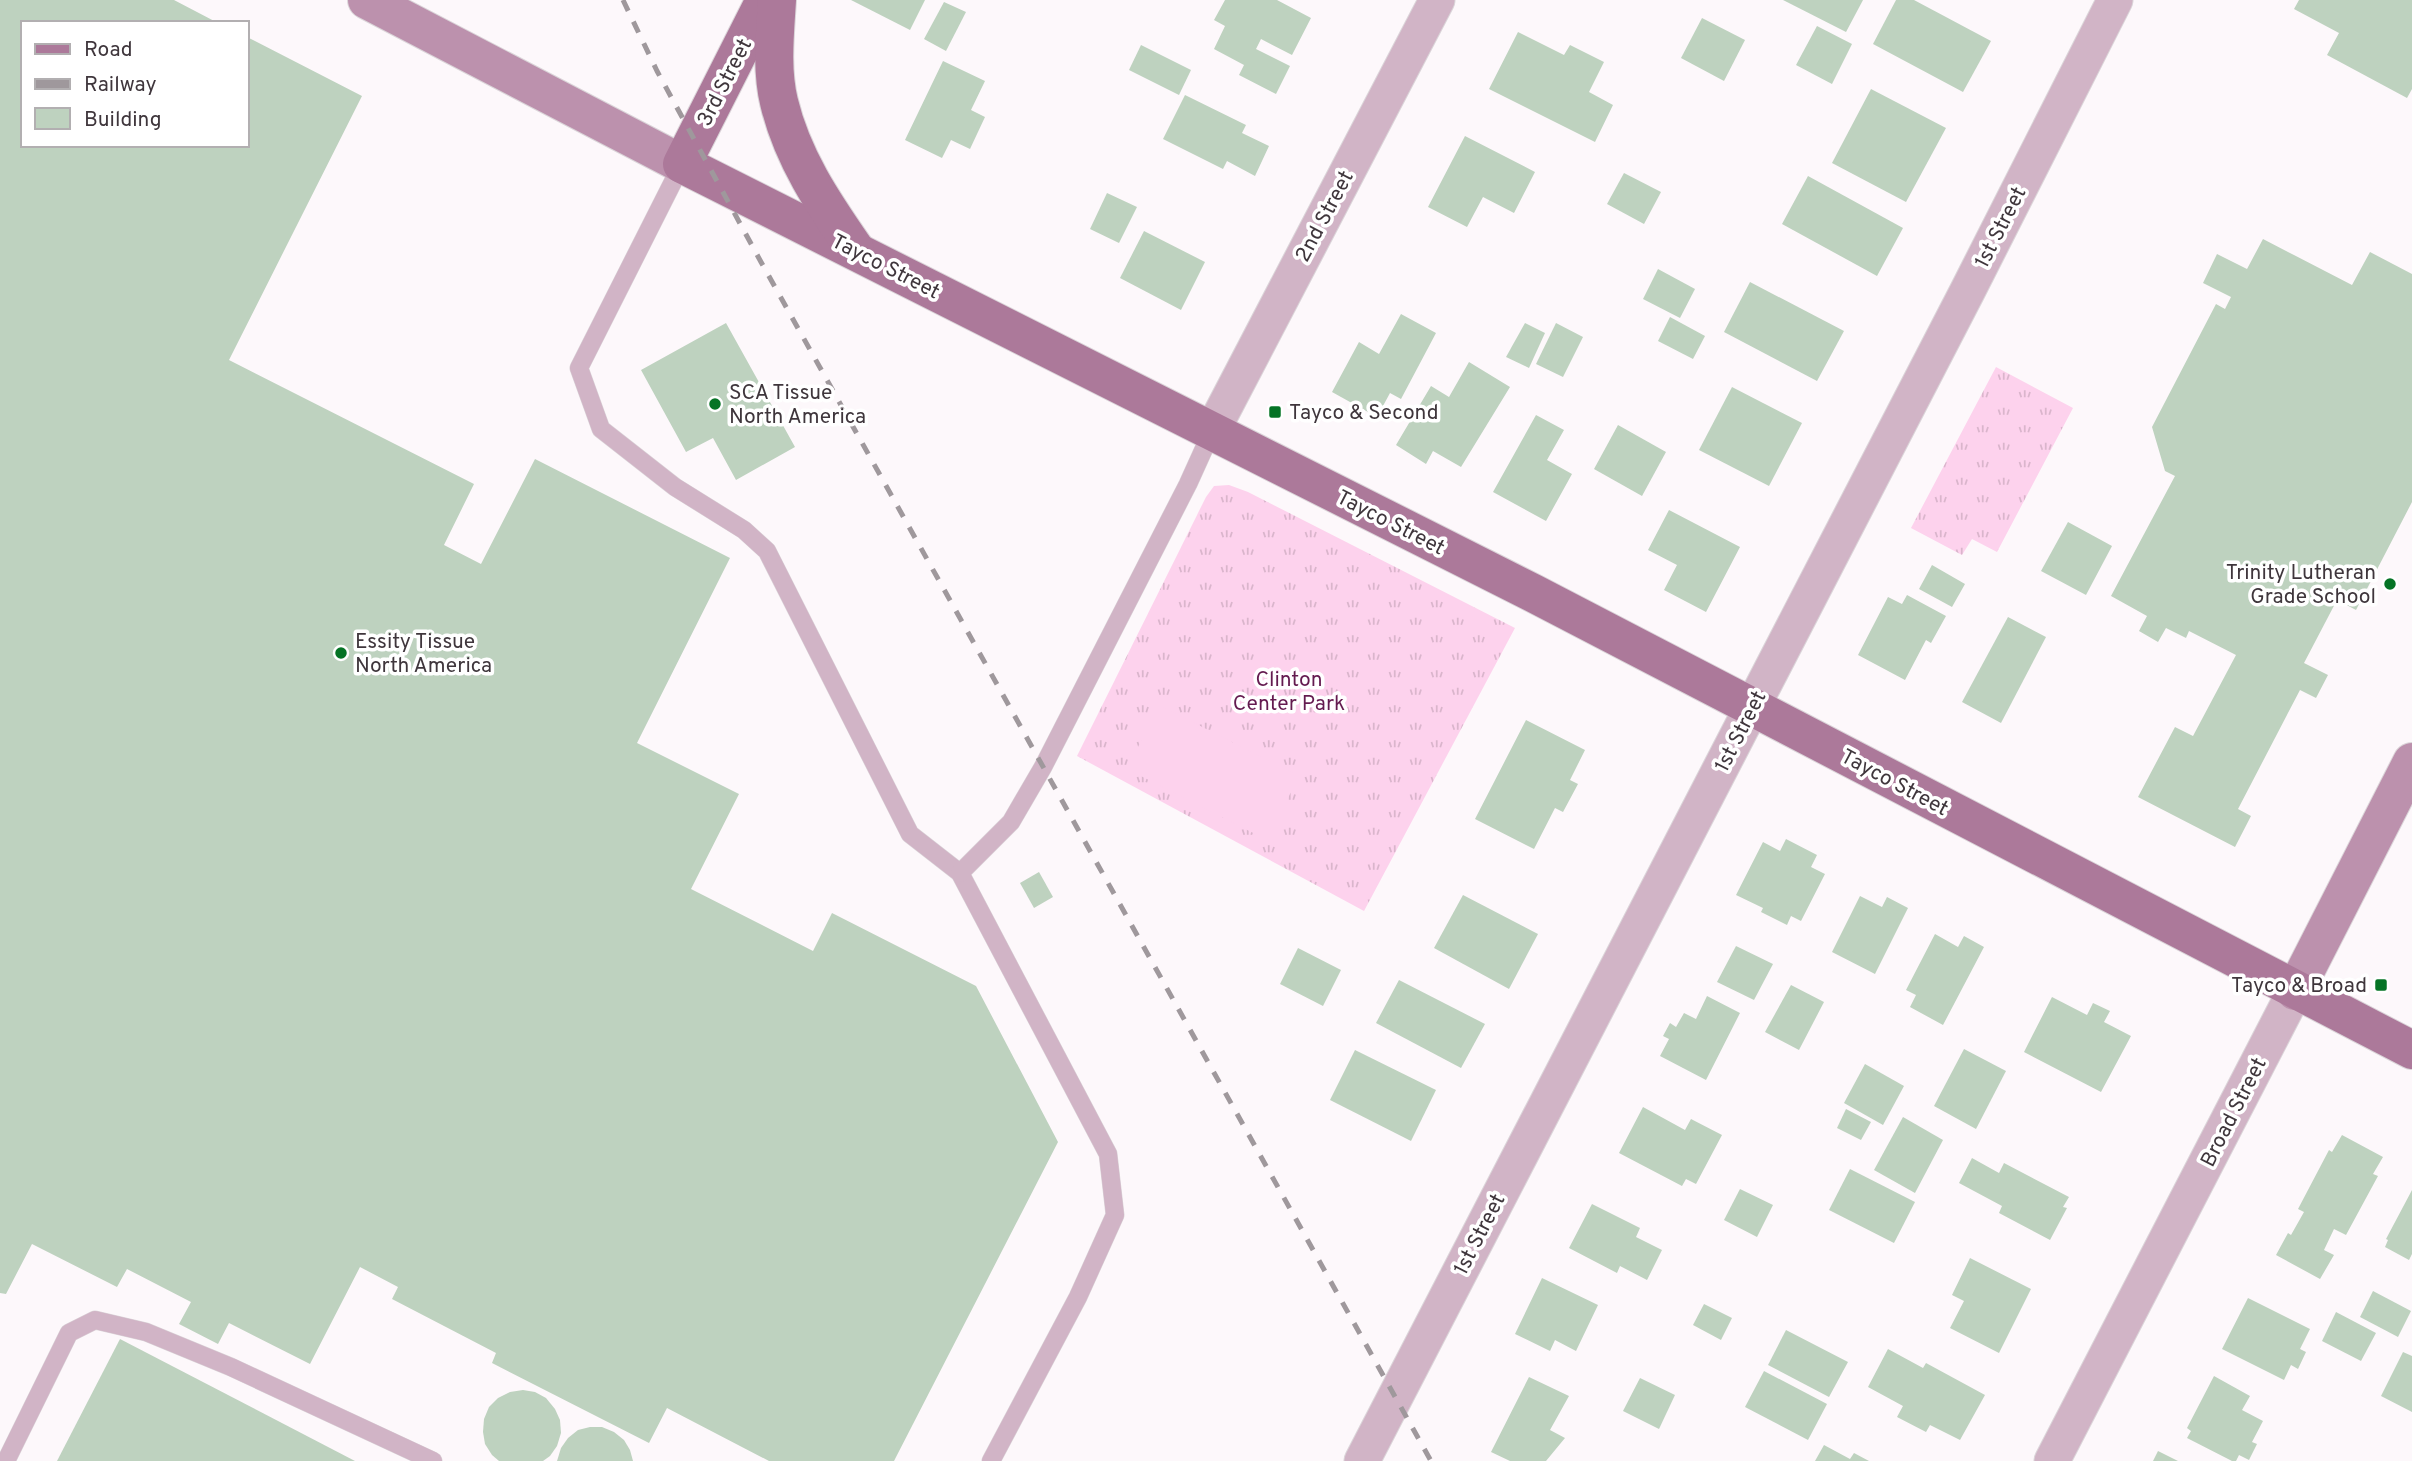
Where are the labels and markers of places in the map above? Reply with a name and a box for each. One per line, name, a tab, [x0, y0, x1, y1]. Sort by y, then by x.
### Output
place label: SCA Tissue North America	[729, 380, 866, 431]
marker: SCA Tissue North America	[707, 396, 723, 412]
place label: Tayco & Second	[1289, 400, 1438, 427]
marker: Tayco & Second	[1267, 404, 1283, 420]
place label: Trinity Lutheran Grade School	[2226, 560, 2376, 611]
marker: Trinity Lutheran Grade School	[2382, 576, 2398, 592]
place label: Essity Tissue North America	[355, 629, 492, 680]
marker: Essity Tissue North America	[333, 645, 349, 661]
place label: Tayco & Broad	[2231, 973, 2367, 1000]
marker: Tayco & Broad	[2373, 977, 2389, 993]

